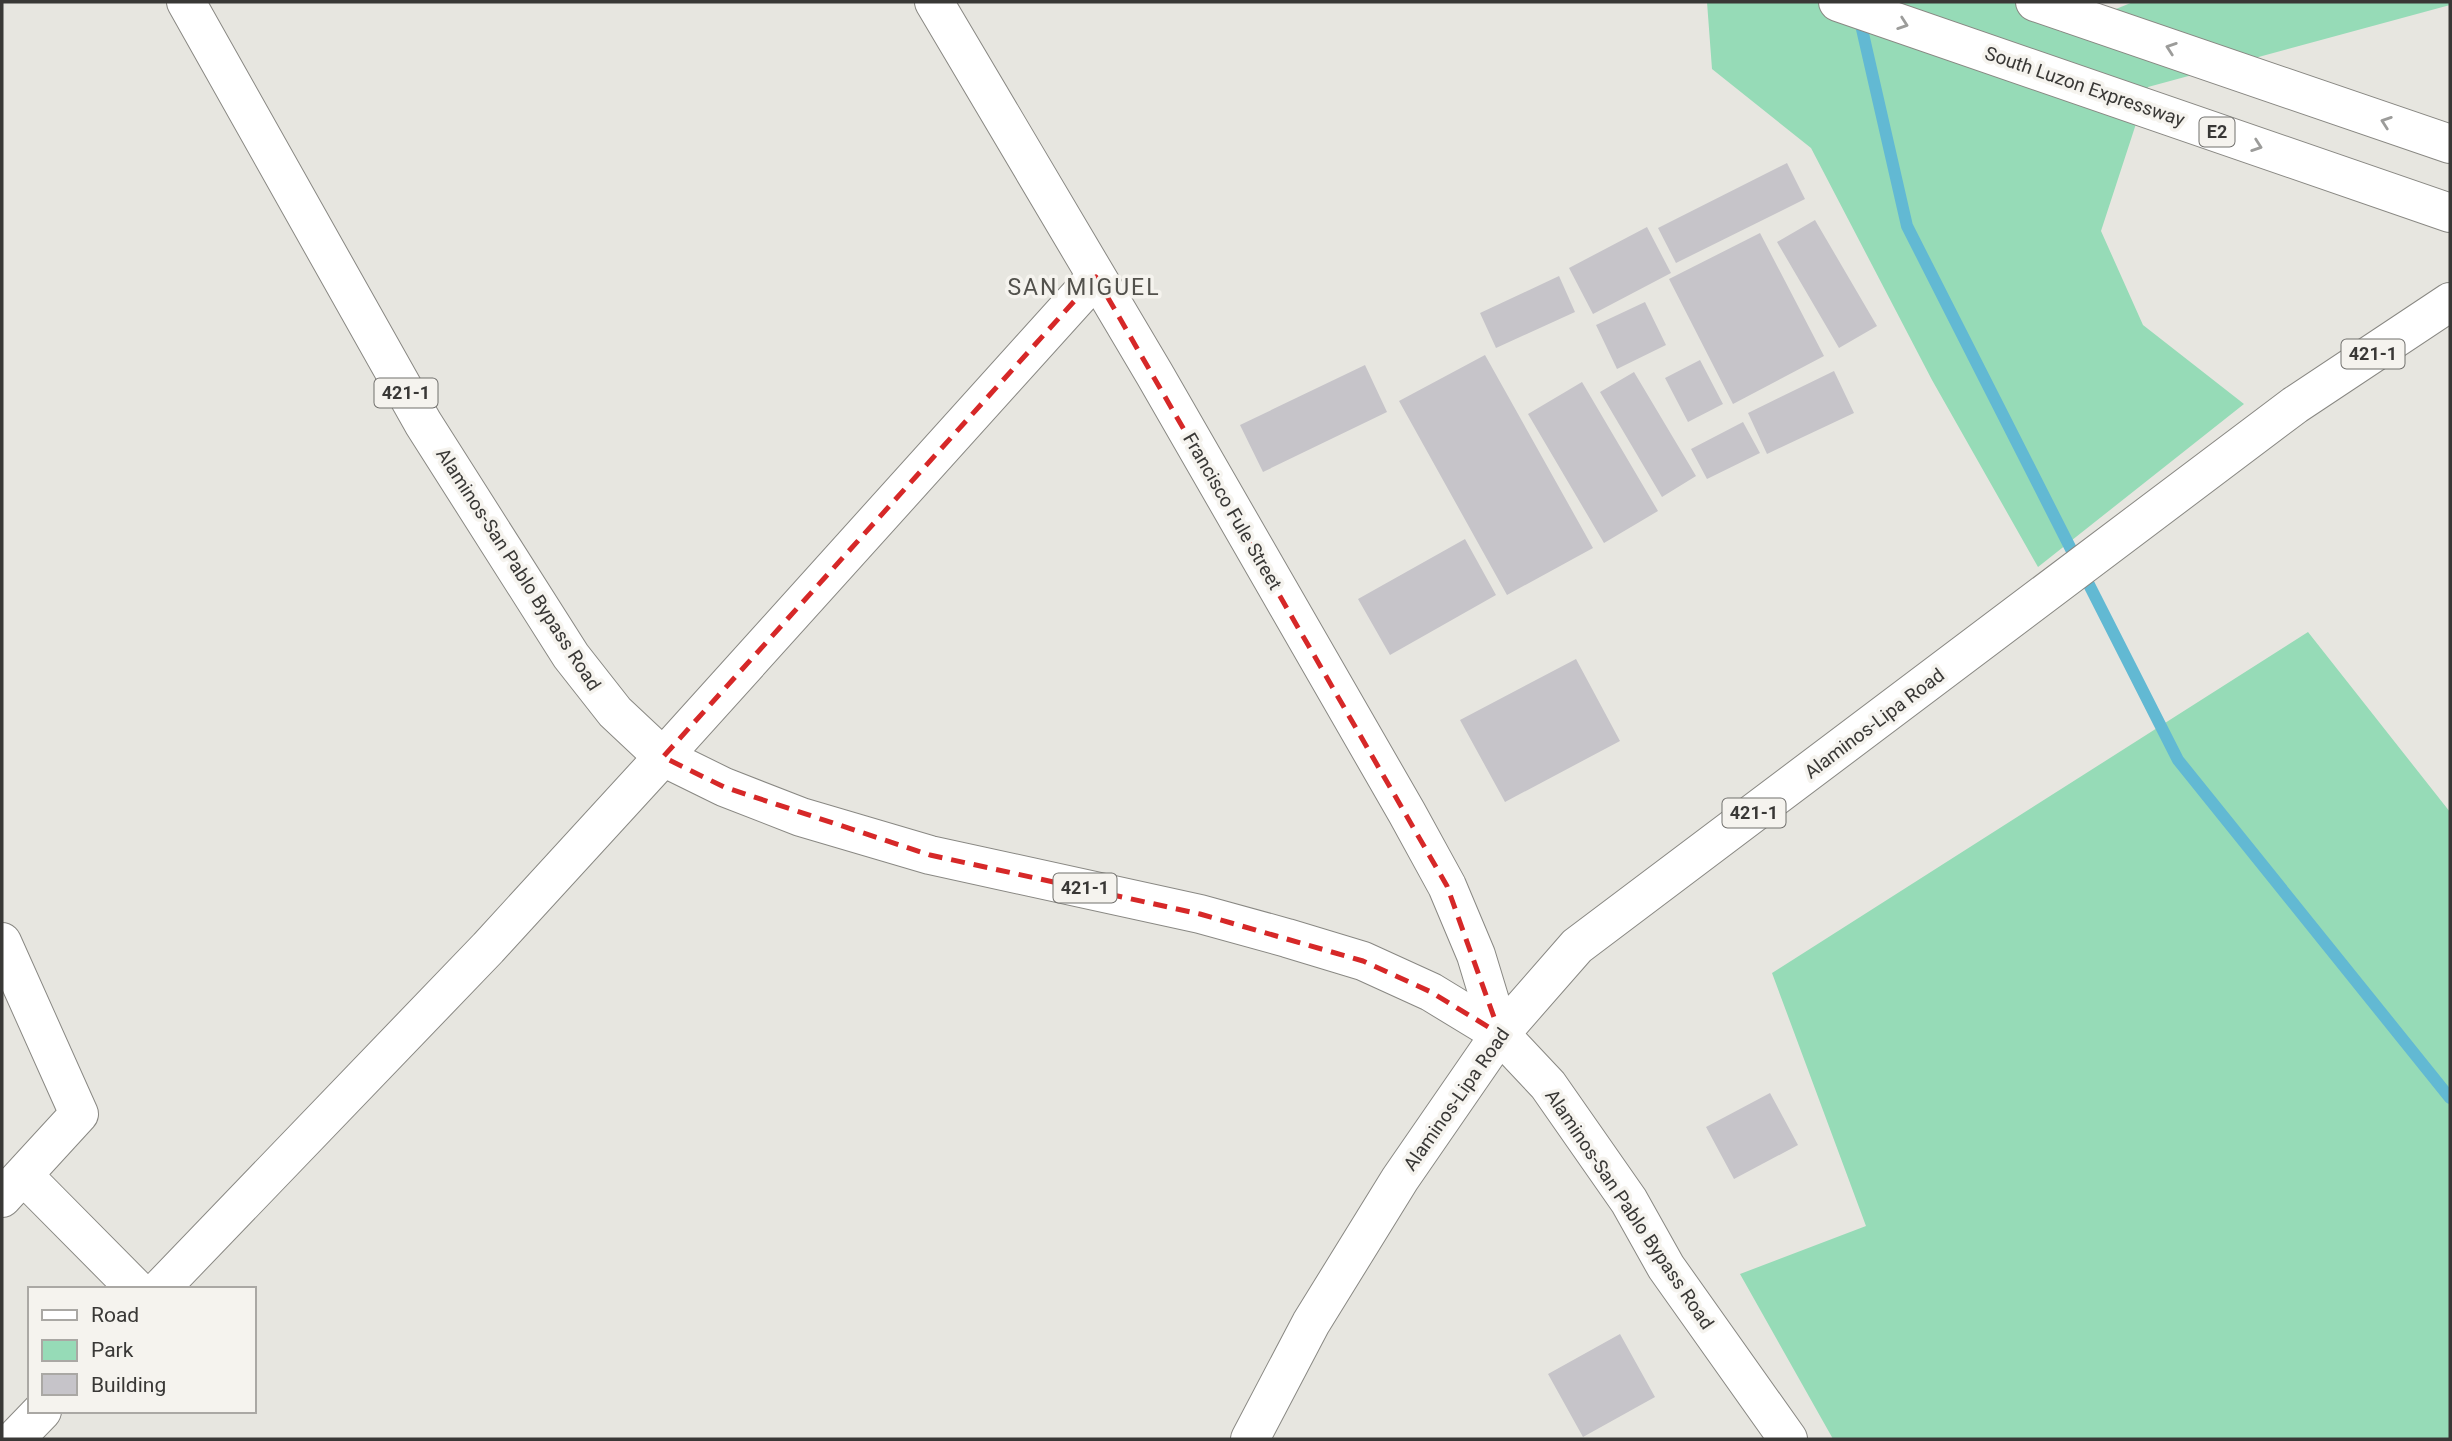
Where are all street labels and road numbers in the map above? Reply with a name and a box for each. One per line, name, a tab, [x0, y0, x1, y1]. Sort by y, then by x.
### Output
street label: South Luzon Expressway	[1982, 41, 2188, 132]
road number: E2	[2200, 118, 2234, 146]
road number: 421-1	[2342, 340, 2404, 368]
road number: 421-1	[374, 379, 438, 408]
street label: Francisco Fule Street	[1178, 429, 1287, 594]
street label: Alaminos-San Pablo Bypass Road	[431, 444, 606, 695]
street label: Alaminos-Lipa Road	[1800, 663, 1949, 783]
road number: 421-1	[1722, 798, 1786, 828]
road number: 421-1	[1054, 874, 1116, 903]
street label: Alaminos-Lipa Road	[1398, 1023, 1514, 1175]
street label: Alaminos-San Pablo Bypass Road	[1540, 1085, 1719, 1334]

